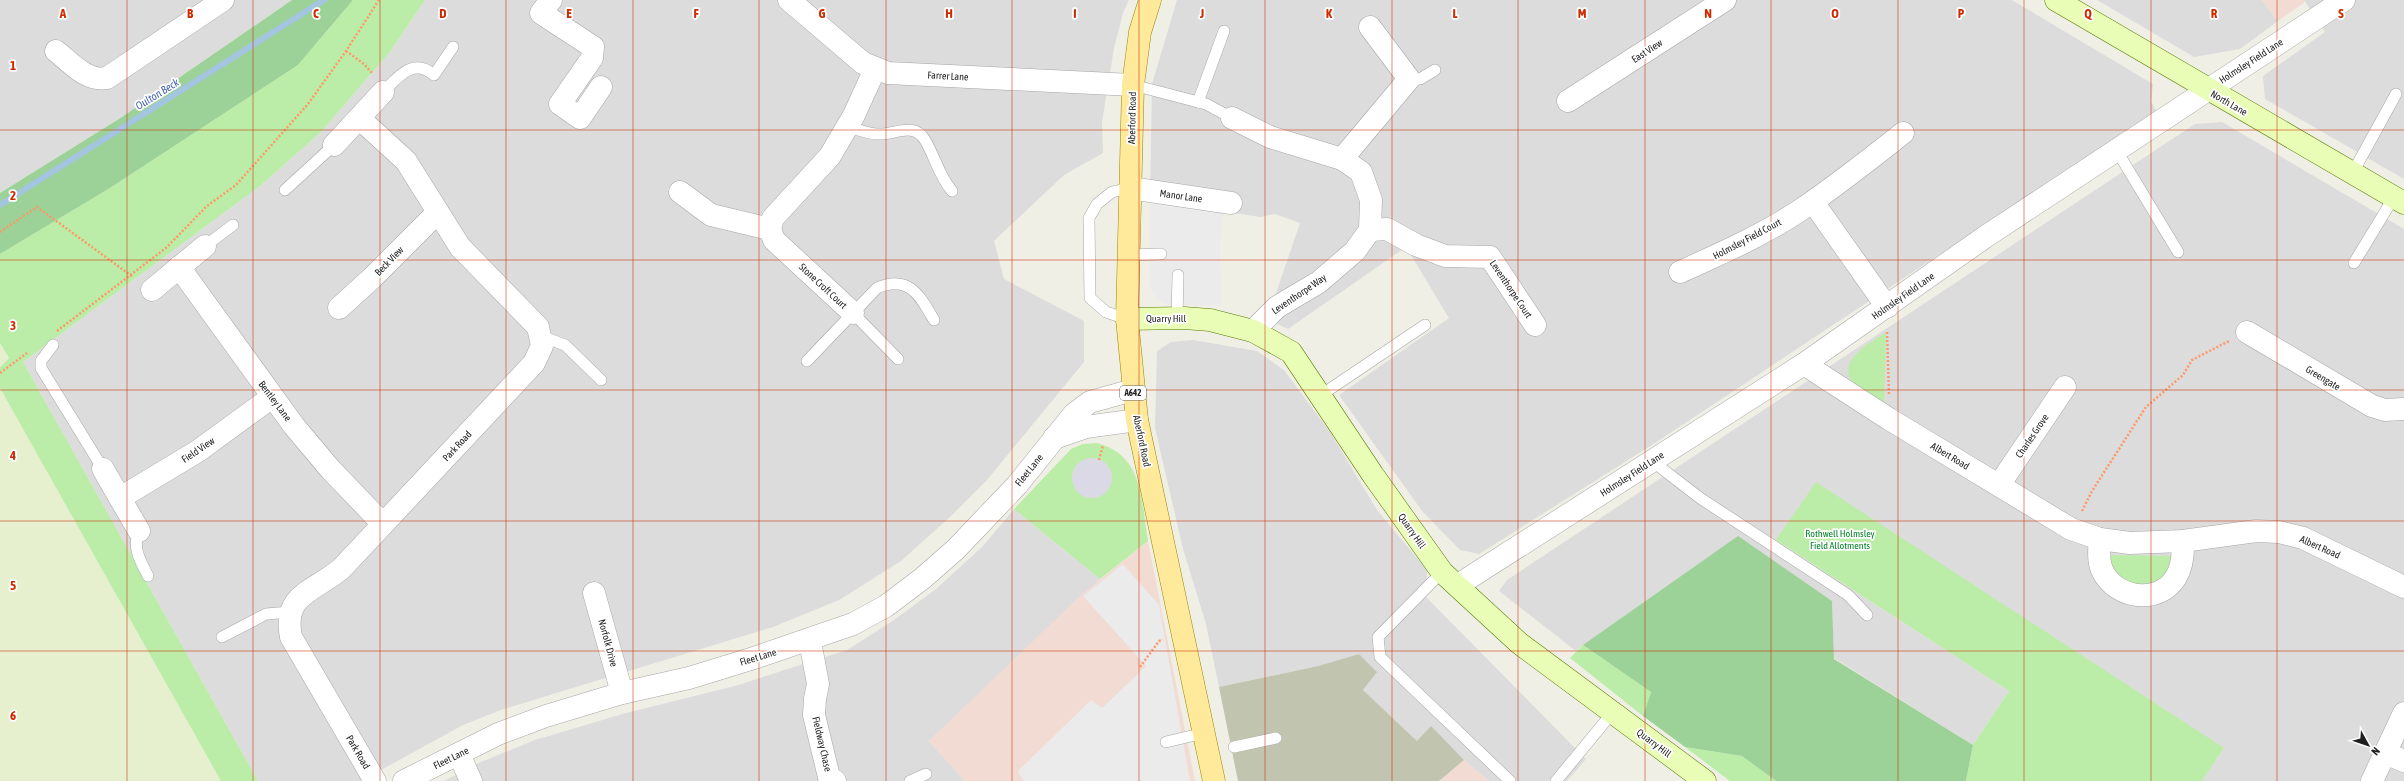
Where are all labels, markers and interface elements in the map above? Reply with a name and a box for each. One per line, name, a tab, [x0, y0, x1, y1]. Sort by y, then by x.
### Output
text: A	[59, 6, 67, 21]
text: B	[187, 6, 194, 21]
text: C	[313, 6, 319, 21]
text: D	[439, 6, 447, 21]
text: E	[566, 6, 572, 21]
text: F	[693, 6, 699, 21]
text: G	[819, 6, 826, 21]
text: H	[945, 6, 953, 21]
text: I	[1073, 6, 1077, 21]
text: J	[1199, 6, 1204, 21]
text: K	[1326, 6, 1333, 21]
text: L	[1452, 6, 1458, 21]
text: M	[1578, 6, 1587, 21]
text: N	[1704, 6, 1712, 21]
text: O	[1831, 6, 1839, 21]
text: P	[1958, 6, 1965, 21]
text: Q	[2084, 6, 2092, 21]
text: R	[2211, 6, 2218, 21]
text: S	[2338, 6, 2344, 21]
street label: Holmsley Field Lane	[2217, 36, 2285, 86]
street label: East View	[1630, 37, 1664, 65]
text: 1	[10, 58, 16, 73]
street label: Farrer Lane	[927, 69, 969, 83]
water label: Oulton Beck	[133, 76, 181, 112]
street label: North Lane	[2209, 88, 2250, 118]
street label: Aberford Road	[1126, 91, 1138, 144]
text: 2	[10, 188, 16, 203]
street label: Manor Lane	[1159, 188, 1204, 205]
street label: Holmsley Field Court	[1711, 216, 1783, 262]
street label: Beck View	[372, 244, 406, 278]
street label: Leventhorpe Court	[1488, 258, 1535, 320]
street label: Stone Croft Court	[797, 261, 849, 311]
street label: Holmsley Field Lane	[1870, 270, 1937, 322]
street label: Leventhorpe Way	[1270, 272, 1328, 316]
street label: Quarry Hill	[1146, 313, 1186, 324]
text: 3	[10, 318, 16, 333]
street label: Greengate	[2304, 363, 2343, 393]
street label: Bentley Lane	[256, 379, 294, 424]
road number: A642	[1120, 386, 1146, 400]
street label: Charles Grove	[2013, 412, 2051, 460]
street label: Aberford Road	[1131, 414, 1153, 468]
street label: Park Road	[440, 428, 474, 463]
street label: Field View	[180, 435, 216, 465]
street label: Albert Road	[1929, 440, 1971, 472]
text: 4	[9, 448, 16, 463]
street label: Holmsley Field Lane	[1598, 449, 1666, 499]
street label: Fleet Lane	[1013, 452, 1045, 488]
street label: Quarry Hill	[1396, 511, 1428, 551]
park label: Rothwell Holmsley Field Allotments	[1805, 528, 1875, 551]
street label: Albert Road	[2298, 533, 2342, 561]
text: 5	[10, 578, 16, 593]
street label: Norfolk Drive	[596, 618, 620, 668]
street label: Fleet Lane	[738, 646, 778, 668]
text: 6	[10, 708, 16, 723]
street label: Fieldway Chase	[810, 715, 834, 773]
north arrow	[2348, 725, 2388, 765]
street label: Quarry Hill	[1635, 727, 1674, 760]
street label: Park Road	[344, 733, 372, 771]
street label: Fleet Lane	[432, 745, 471, 771]
text: N	[2369, 745, 2382, 758]

